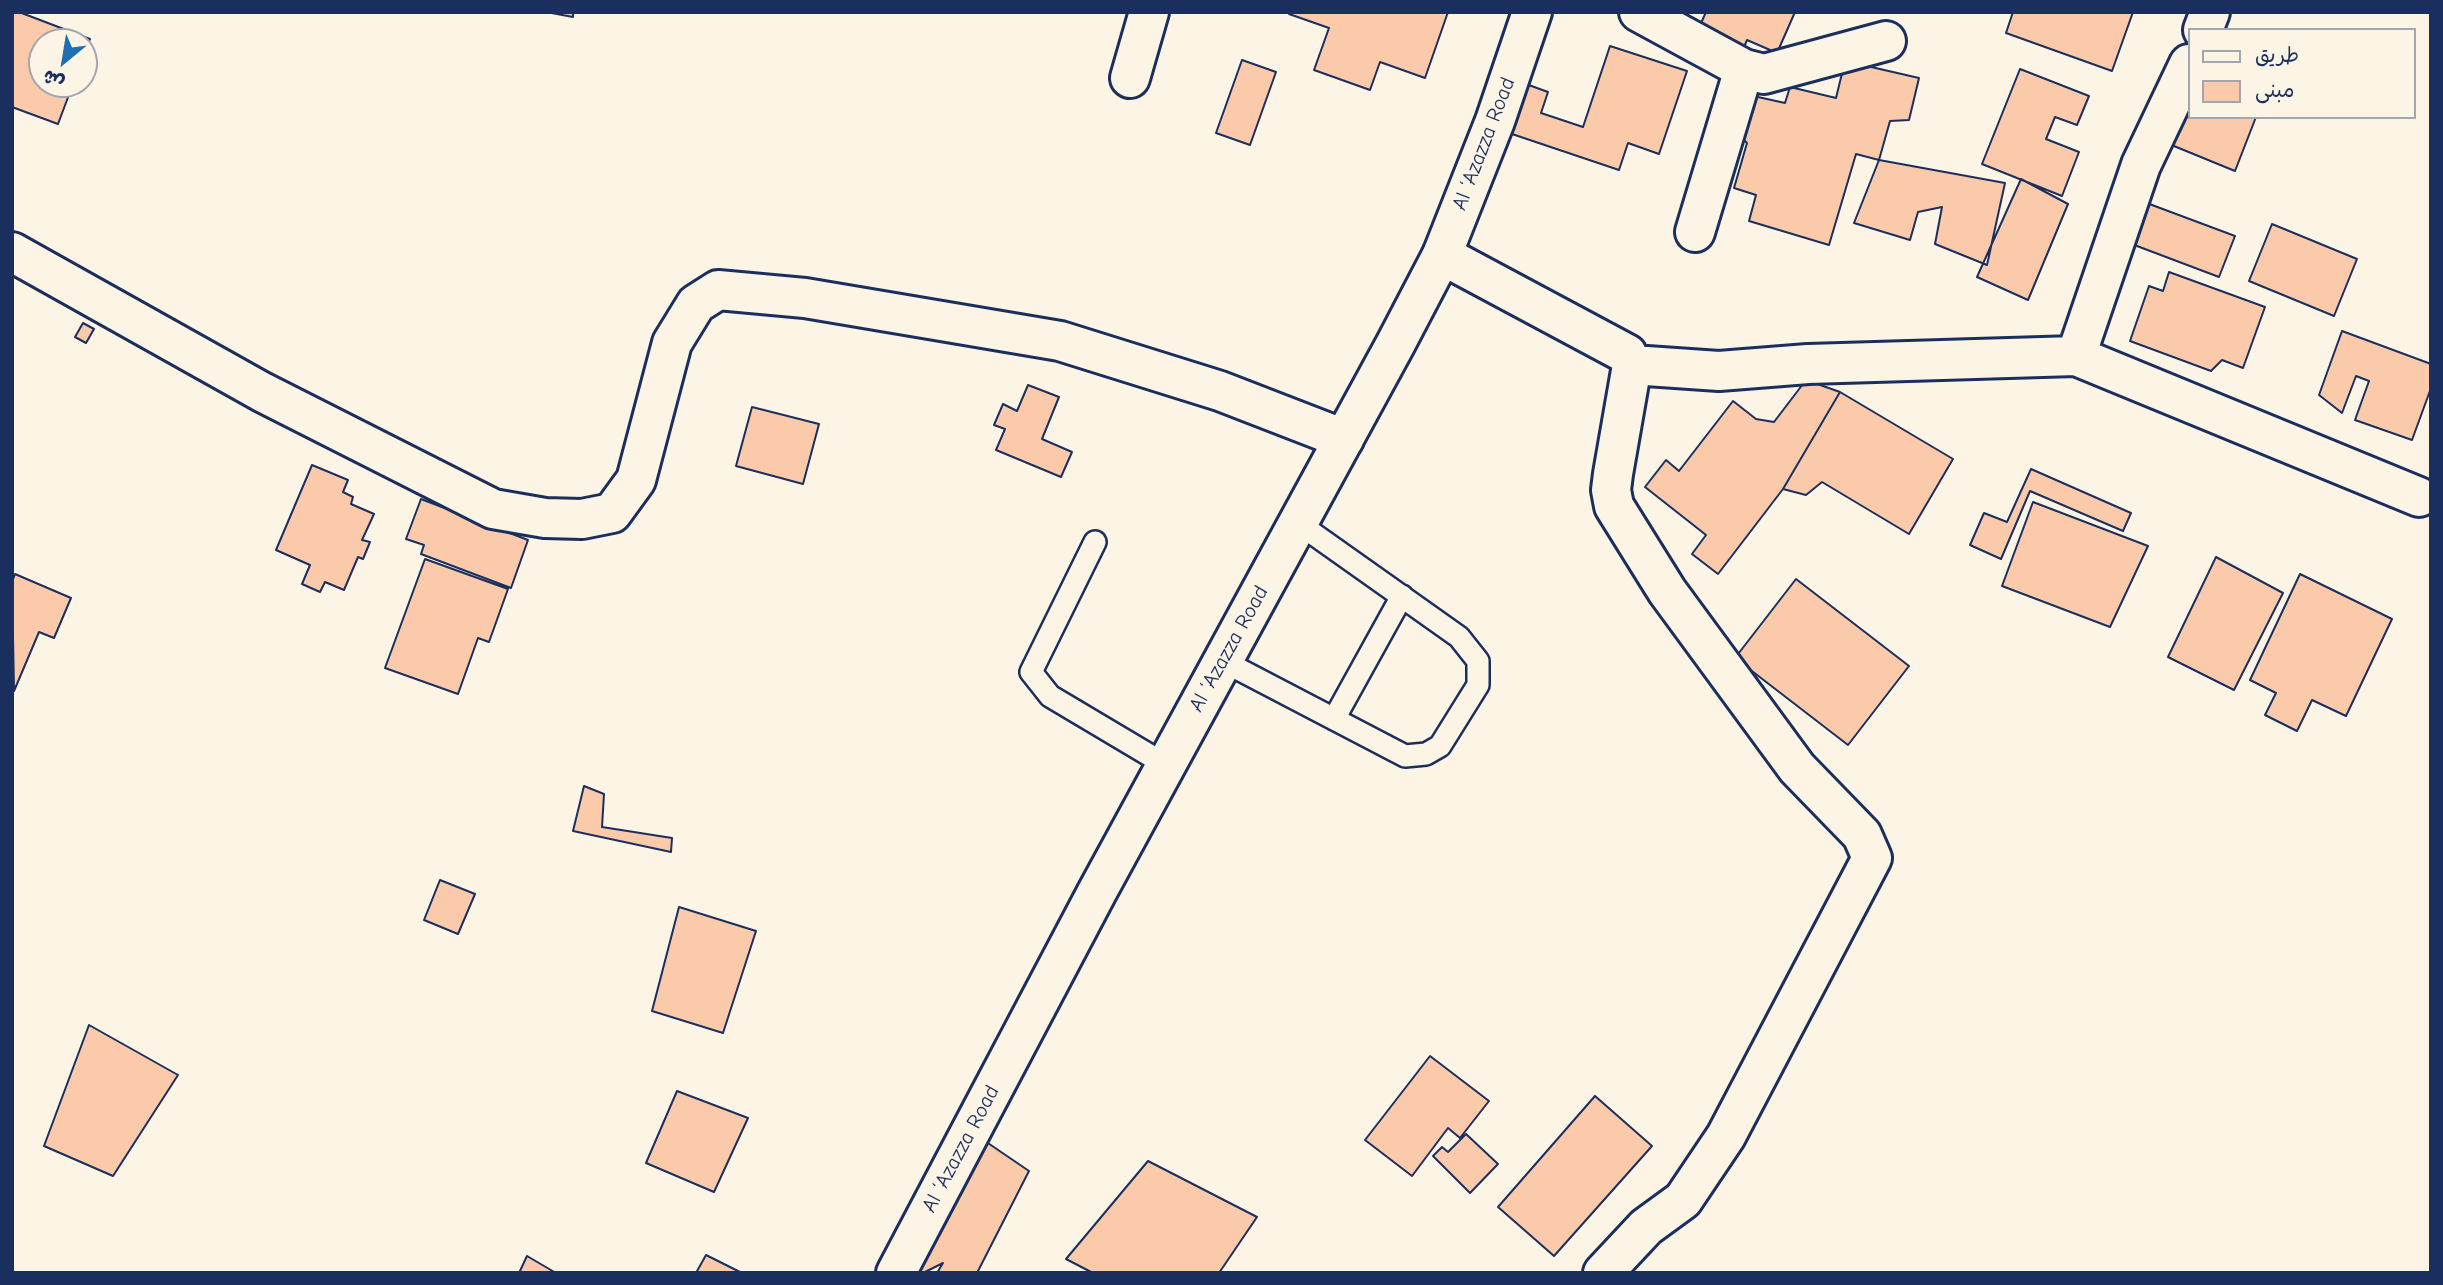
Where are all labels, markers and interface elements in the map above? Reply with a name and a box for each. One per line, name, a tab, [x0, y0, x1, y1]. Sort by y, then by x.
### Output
north arrow	[28, 28, 98, 98]
legend	[2188, 28, 2415, 119]
text: طريق	[2255, 43, 2299, 67]
text: ش	[39, 65, 68, 94]
street label: Al ‘Azazza Road	[1447, 74, 1521, 214]
text: مبنى	[2255, 78, 2294, 102]
street label: Al ‘Azazza Road	[1184, 582, 1274, 716]
street label: Al ‘Azazza Road	[917, 1081, 1005, 1217]

